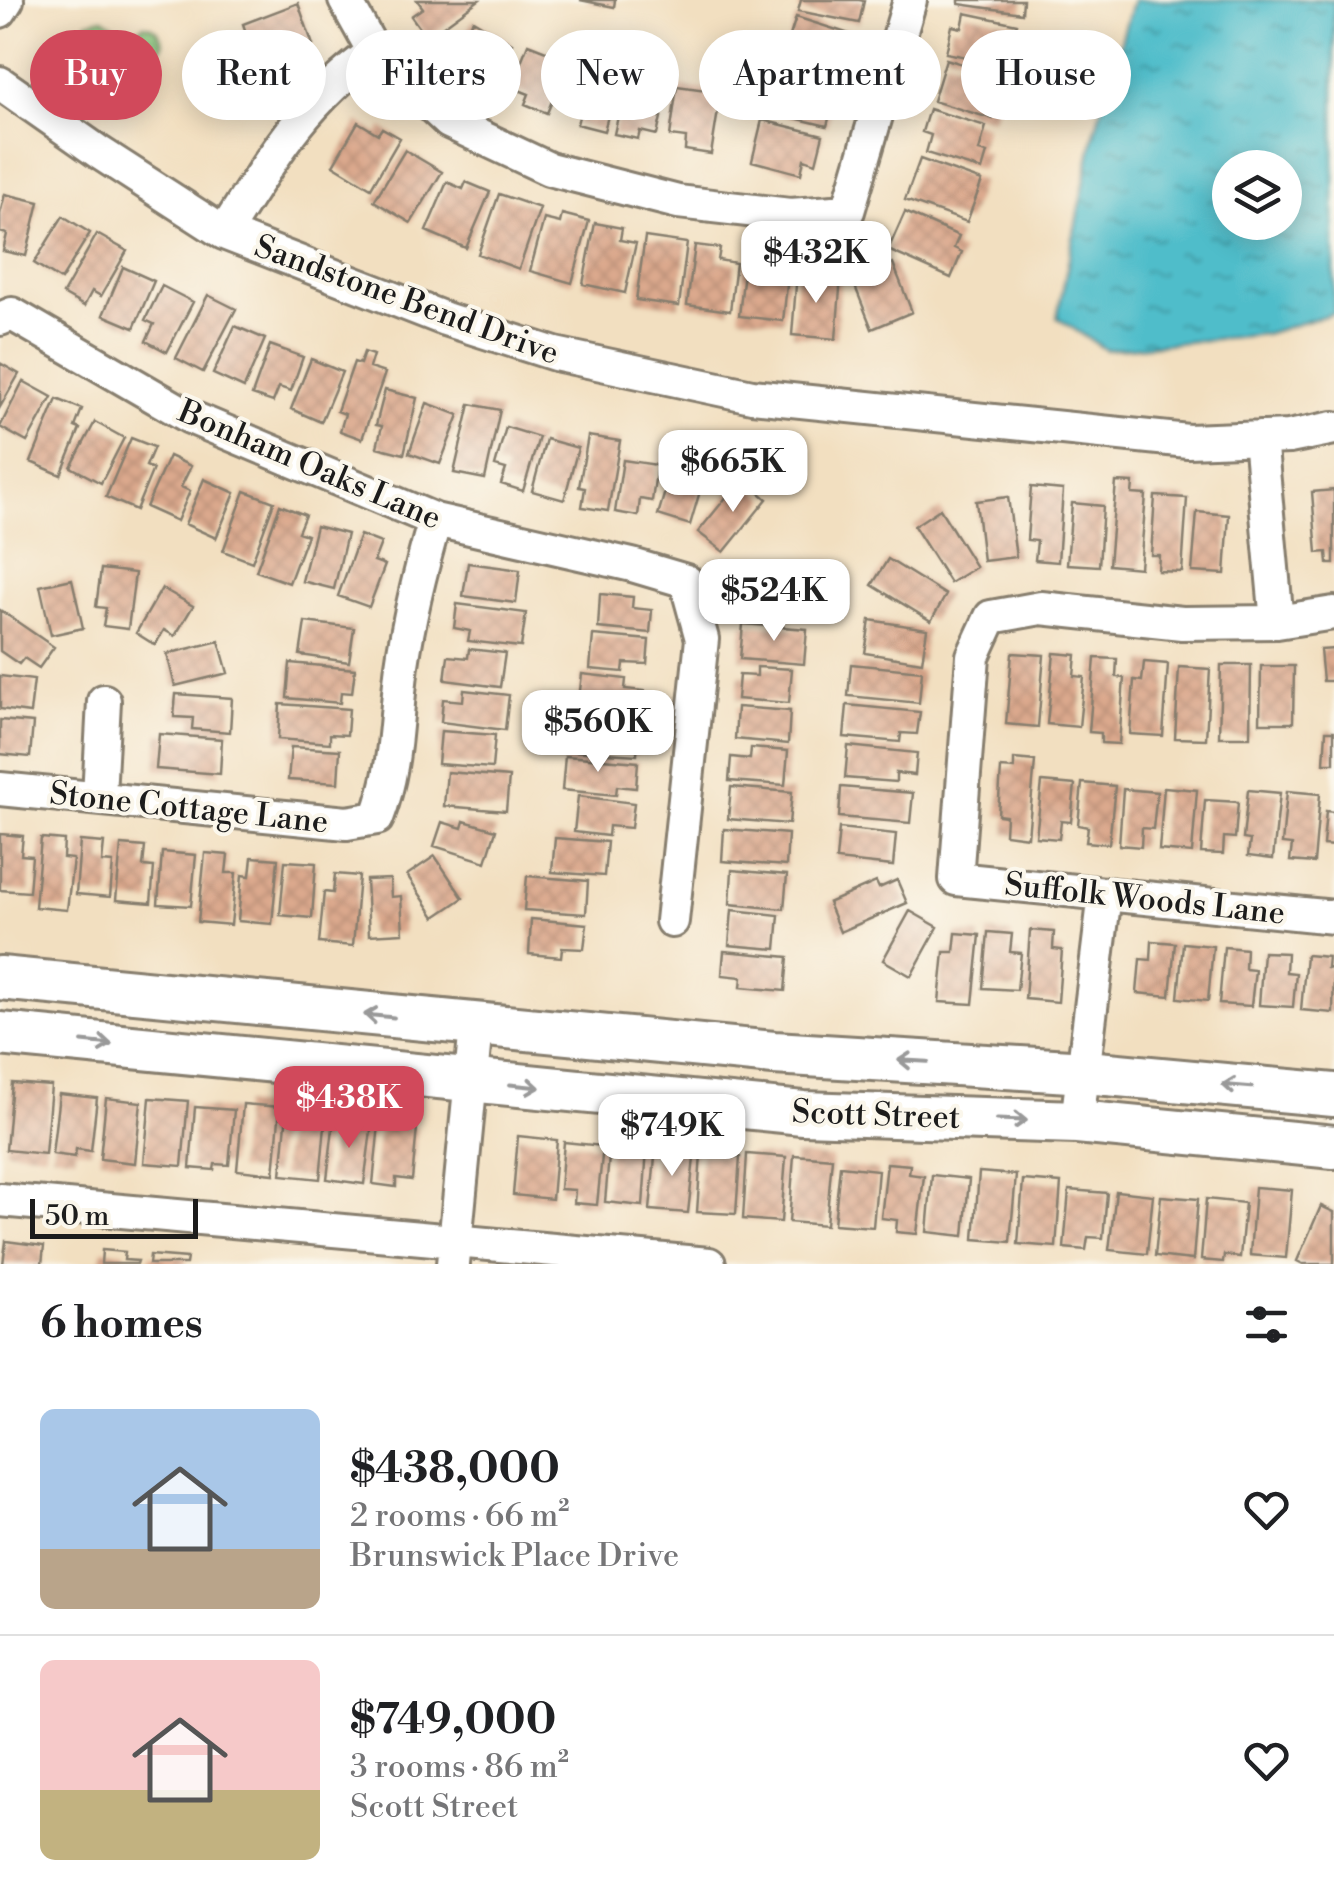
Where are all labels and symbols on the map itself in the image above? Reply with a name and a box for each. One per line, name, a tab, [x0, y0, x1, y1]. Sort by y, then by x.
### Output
pin: $432K	[746, 221, 886, 306]
street label: Sandstone Bend Drive	[249, 226, 564, 374]
street label: Bonham Oaks Lane	[171, 391, 447, 538]
pin: $665K	[663, 430, 803, 515]
pin: $524K	[704, 559, 844, 644]
pin: $560K	[528, 690, 668, 775]
street label: Stone Cottage Lane	[48, 773, 330, 843]
street label: Suffolk Woods Lane	[1003, 864, 1287, 934]
one-way arrow	[364, 1006, 396, 1025]
one-way arrow	[80, 1034, 113, 1053]
one-way arrow	[897, 1051, 929, 1070]
pin: $438K	[279, 1066, 419, 1151]
one-way arrow	[1221, 1076, 1254, 1095]
one-way arrow	[508, 1077, 541, 1096]
street label: Scott Street	[791, 1092, 961, 1138]
pin: $749K	[602, 1094, 742, 1179]
one-way arrow	[995, 1110, 1027, 1129]
scale bar	[30, 1194, 198, 1238]

